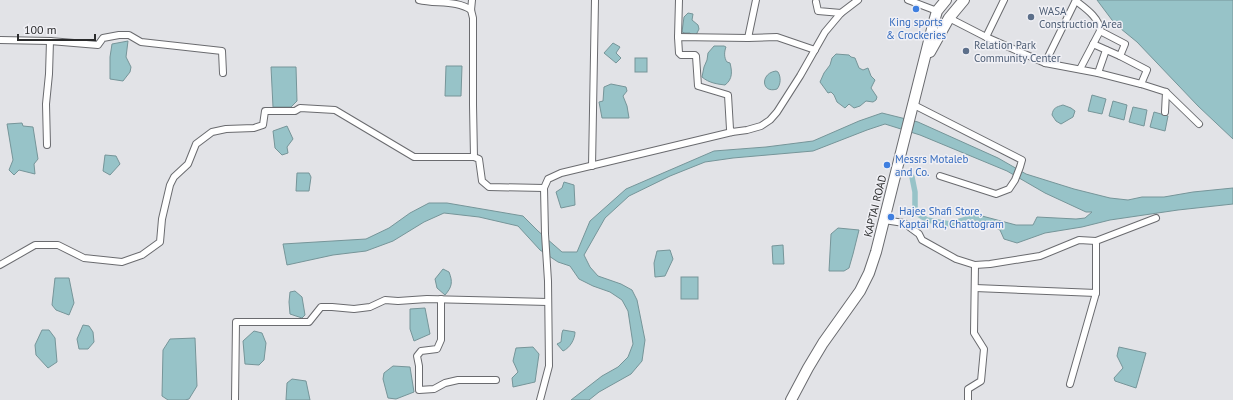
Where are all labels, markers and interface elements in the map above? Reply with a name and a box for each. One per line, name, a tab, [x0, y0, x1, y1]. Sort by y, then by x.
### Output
marker: King sports & Crockeries	[911, 4, 921, 14]
place label: WASA Construction Area	[1039, 4, 1122, 31]
marker: WASA Construction Area	[1026, 12, 1036, 22]
place label: King sports & Crockeries	[886, 15, 946, 42]
scale bar	[18, 16, 95, 42]
text: 100 m	[24, 22, 57, 37]
place label: Relation Park Community Center	[974, 38, 1061, 65]
marker: Relation Park Community Center	[961, 46, 971, 56]
place label: Messrs Motaleb and Co.	[895, 152, 968, 179]
marker: Messrs Motaleb and Co.	[882, 160, 892, 170]
street label: KAPTAI ROAD	[861, 173, 889, 239]
place label: Hajee Shafi Store, Kaptai Rd, Chattogram	[899, 204, 1004, 231]
marker: Hajee Shafi Store, Kaptai Rd, Chattogram	[886, 212, 896, 222]

